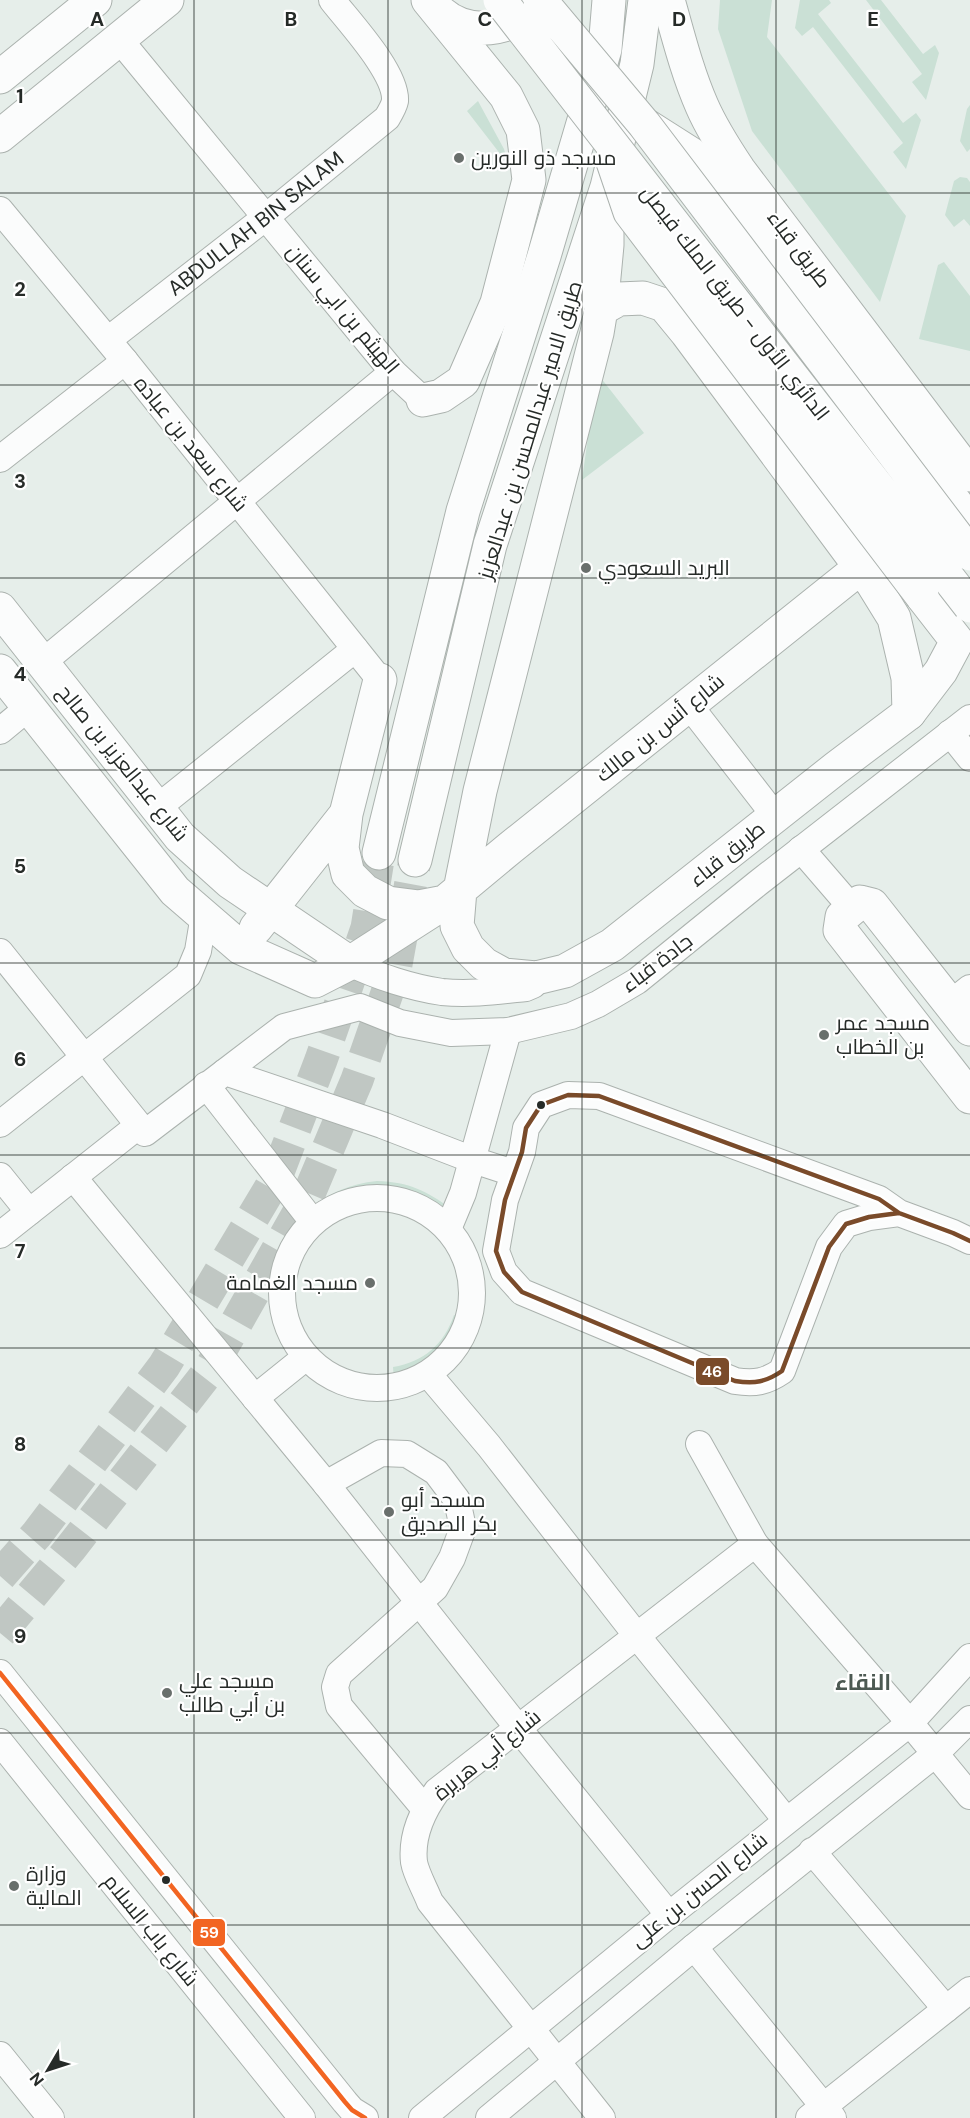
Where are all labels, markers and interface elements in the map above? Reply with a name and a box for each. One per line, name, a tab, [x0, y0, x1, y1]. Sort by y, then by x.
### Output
text: A	[90, 6, 104, 32]
text: B	[285, 6, 297, 32]
text: C	[478, 6, 492, 32]
text: D	[672, 6, 686, 32]
text: E	[867, 6, 879, 32]
text: 1	[16, 83, 24, 109]
place label: مسجد ذو النورين	[471, 144, 616, 172]
street label: ABDULLAH BIN SALAM	[162, 145, 350, 302]
marker: مسجد ذو النورين	[452, 151, 466, 165]
street label: الدائري الأول - طريق الملك فيصل	[633, 179, 836, 428]
street label: طريق قباء	[761, 205, 837, 293]
street label: الهيثم بن ابي سنان	[279, 238, 406, 381]
text: 2	[14, 276, 26, 302]
street label: طريق الامير عبدالمحسن بن عبدالعزيز	[471, 277, 589, 584]
street label: شارع سعد بن عباده	[128, 370, 254, 518]
text: 3	[14, 468, 26, 494]
place label: البريد السعودي	[598, 554, 730, 584]
marker: البريد السعودي	[579, 561, 593, 575]
text: 4	[14, 661, 27, 687]
street label: شارع أنس بن مالك	[590, 667, 730, 789]
street label: شارع عبدالعزيز بن صالح	[51, 679, 195, 847]
street label: طريق قباء	[683, 815, 771, 893]
text: 5	[14, 853, 26, 879]
street label: جادة قباء	[616, 927, 698, 999]
place label: مسجد عمر بن الخطاب	[835, 1009, 930, 1061]
marker: مسجد عمر بن الخطاب	[817, 1028, 831, 1042]
text: 6	[14, 1046, 26, 1072]
unlabelled marker	[535, 1099, 547, 1111]
text: 7	[15, 1238, 26, 1264]
place label: مسجد الغمامة	[226, 1269, 358, 1297]
marker: مسجد الغمامة	[363, 1276, 377, 1290]
line badge: 46	[695, 1357, 730, 1386]
text: 46	[702, 1361, 722, 1382]
text: 8	[14, 1431, 26, 1457]
place label: مسجد أبو بكر الصديق	[401, 1486, 497, 1538]
marker: مسجد أبو بكر الصديق	[382, 1505, 396, 1519]
text: 9	[14, 1623, 26, 1649]
place label: مسجد علي بن أبي طالب	[179, 1667, 285, 1721]
district label: النقاء	[835, 1668, 891, 1697]
marker: مسجد علي بن أبي طالب	[160, 1686, 174, 1700]
street label: شارع أبي هريرة	[427, 1703, 548, 1809]
street label: شارع الحسن بن على	[625, 1826, 773, 1954]
place label: وزارة المالية	[26, 1860, 82, 1912]
street label: شارع باب السلام	[97, 1868, 205, 1992]
unlabelled marker	[160, 1874, 172, 1886]
marker: وزارة المالية	[7, 1879, 21, 1893]
line badge: 59	[192, 1918, 226, 1947]
text: 59	[199, 1922, 219, 1943]
north arrow	[18, 2040, 78, 2100]
text: N	[25, 2068, 49, 2090]

